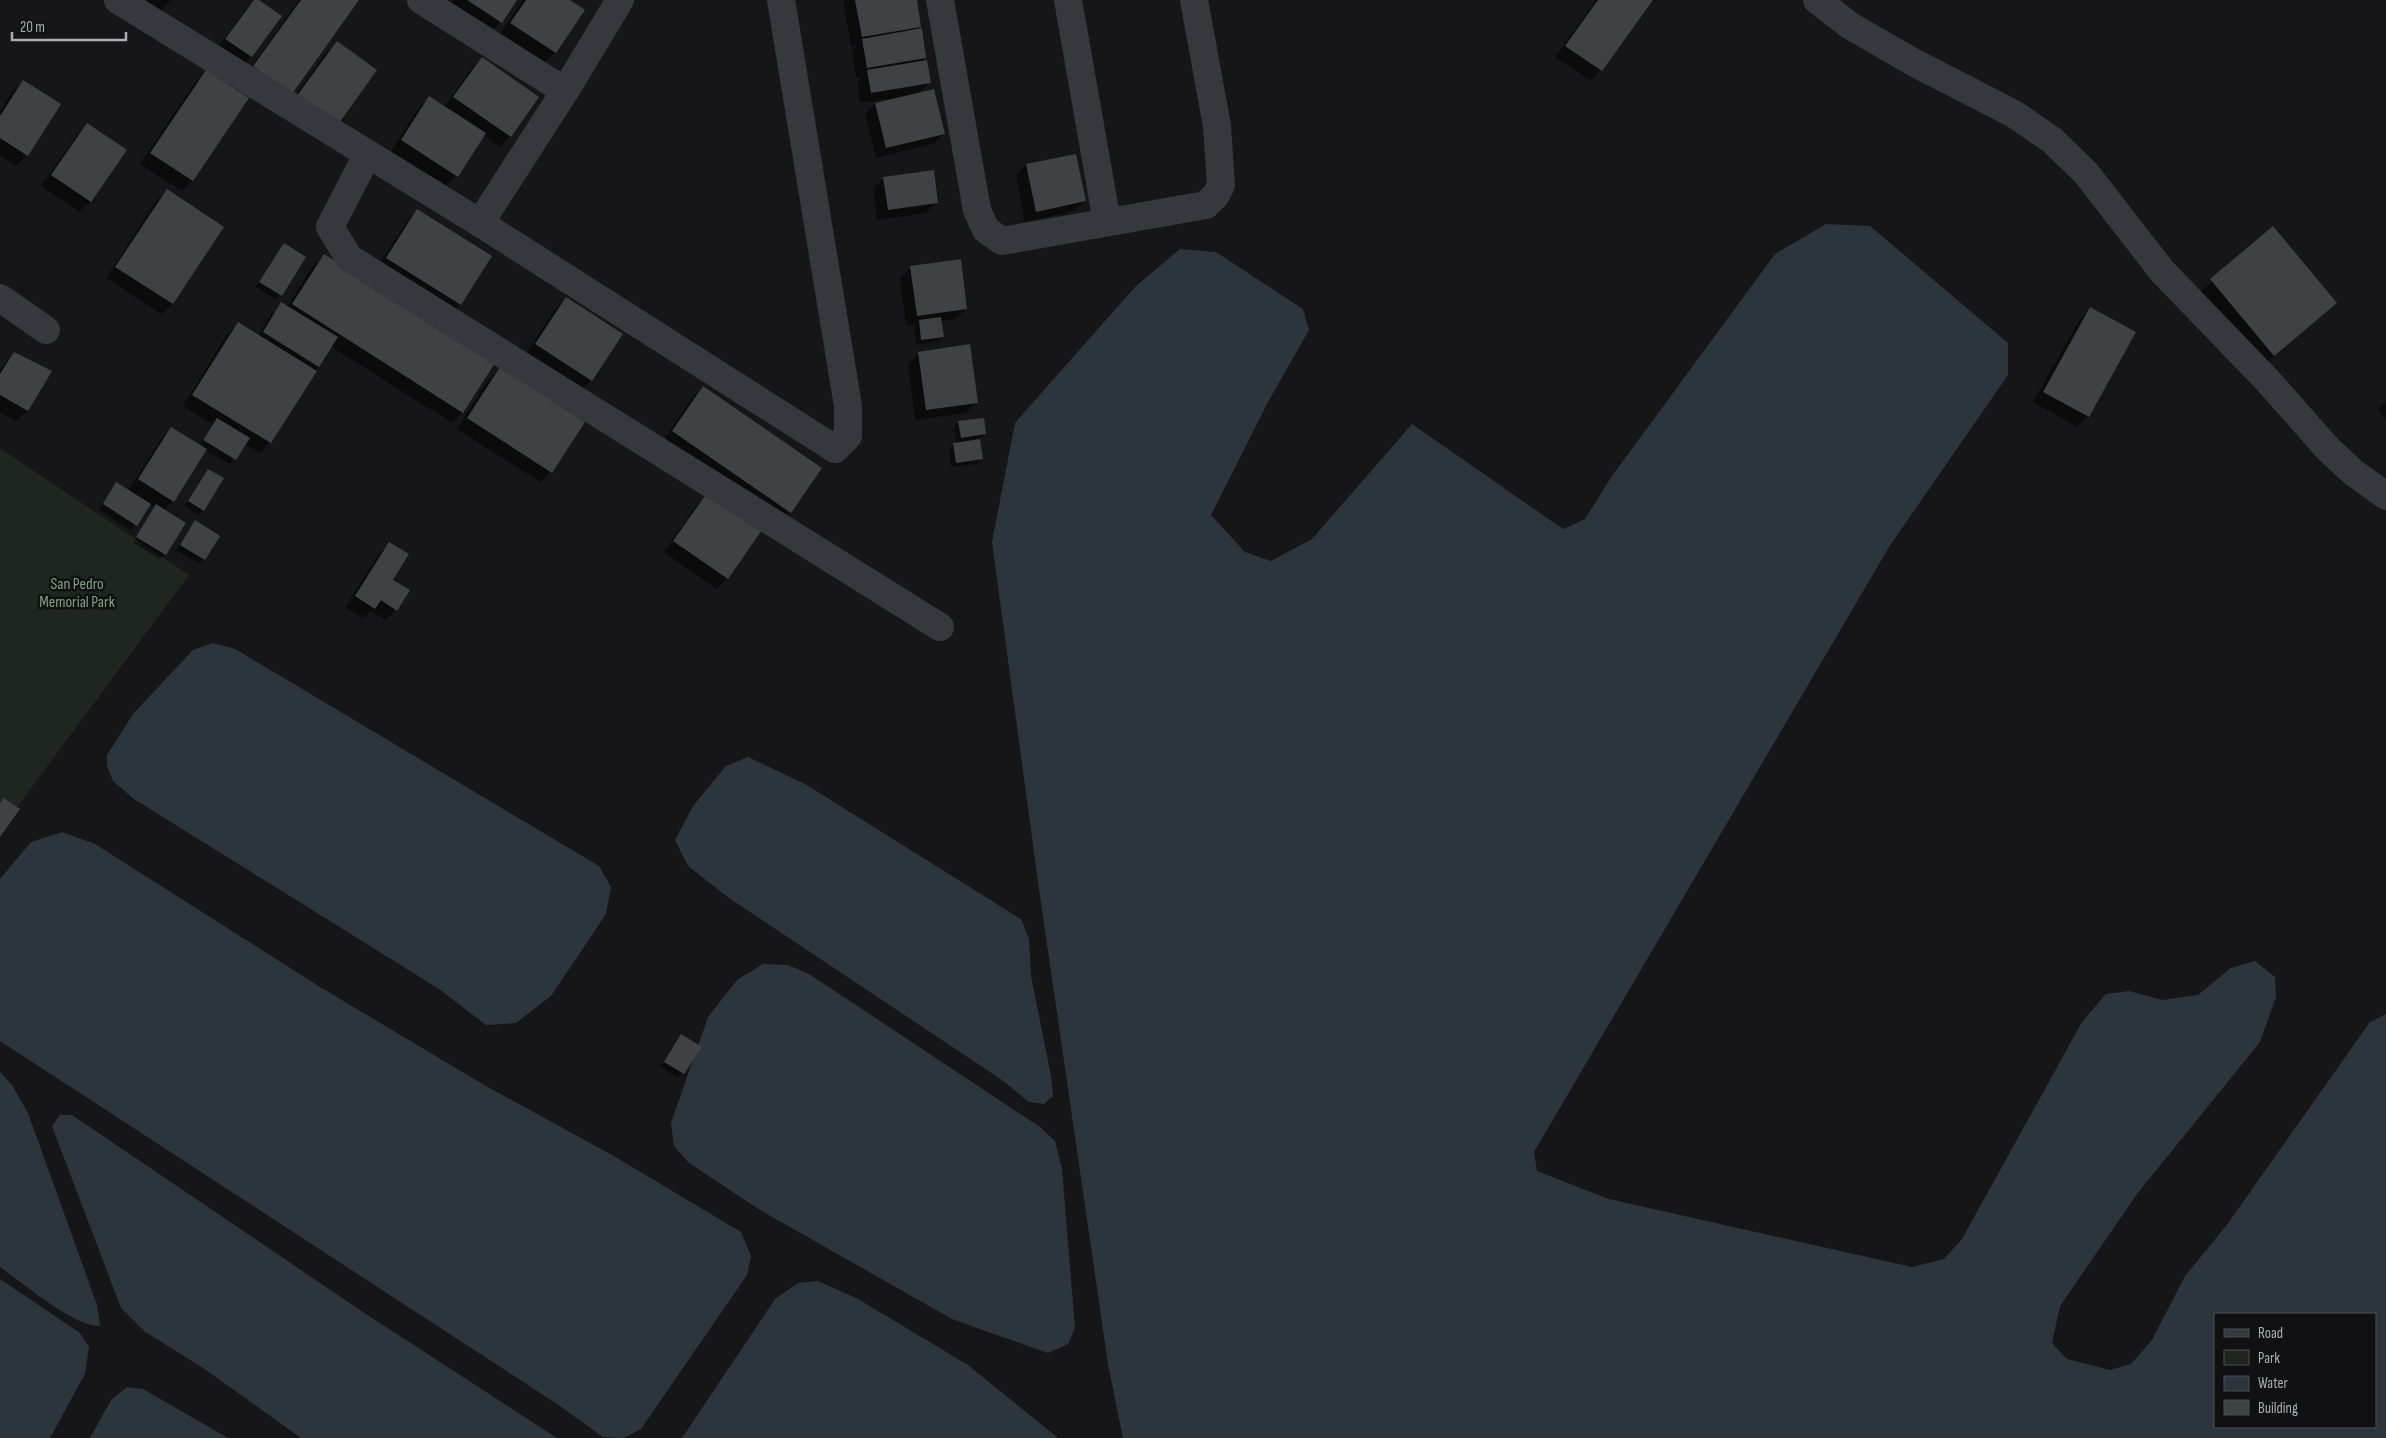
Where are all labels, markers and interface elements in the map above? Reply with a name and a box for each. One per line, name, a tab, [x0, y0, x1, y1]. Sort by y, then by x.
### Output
scale bar	[12, 10, 126, 42]
text: 20 m	[20, 18, 45, 37]
park label: San Pedro Memorial Park	[39, 575, 115, 612]
legend	[2214, 1313, 2376, 1428]
text: Road	[2258, 1324, 2283, 1343]
text: Park	[2258, 1349, 2280, 1368]
text: Water	[2258, 1374, 2289, 1393]
text: Building	[2258, 1399, 2298, 1418]

